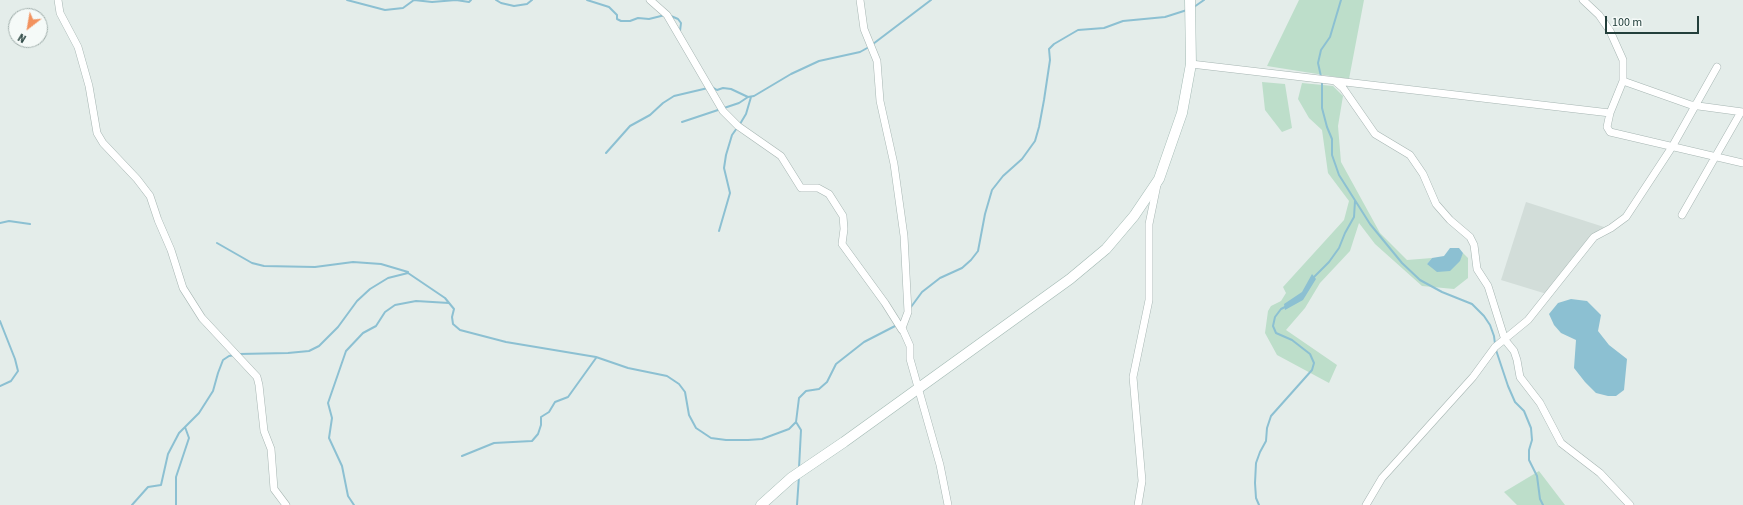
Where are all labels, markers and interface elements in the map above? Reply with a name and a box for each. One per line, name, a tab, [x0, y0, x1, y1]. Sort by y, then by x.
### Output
north arrow	[8, 8, 48, 48]
scale bar	[1607, 8, 1701, 34]
text: 100 m	[1612, 14, 1642, 31]
text: N	[15, 30, 29, 46]

